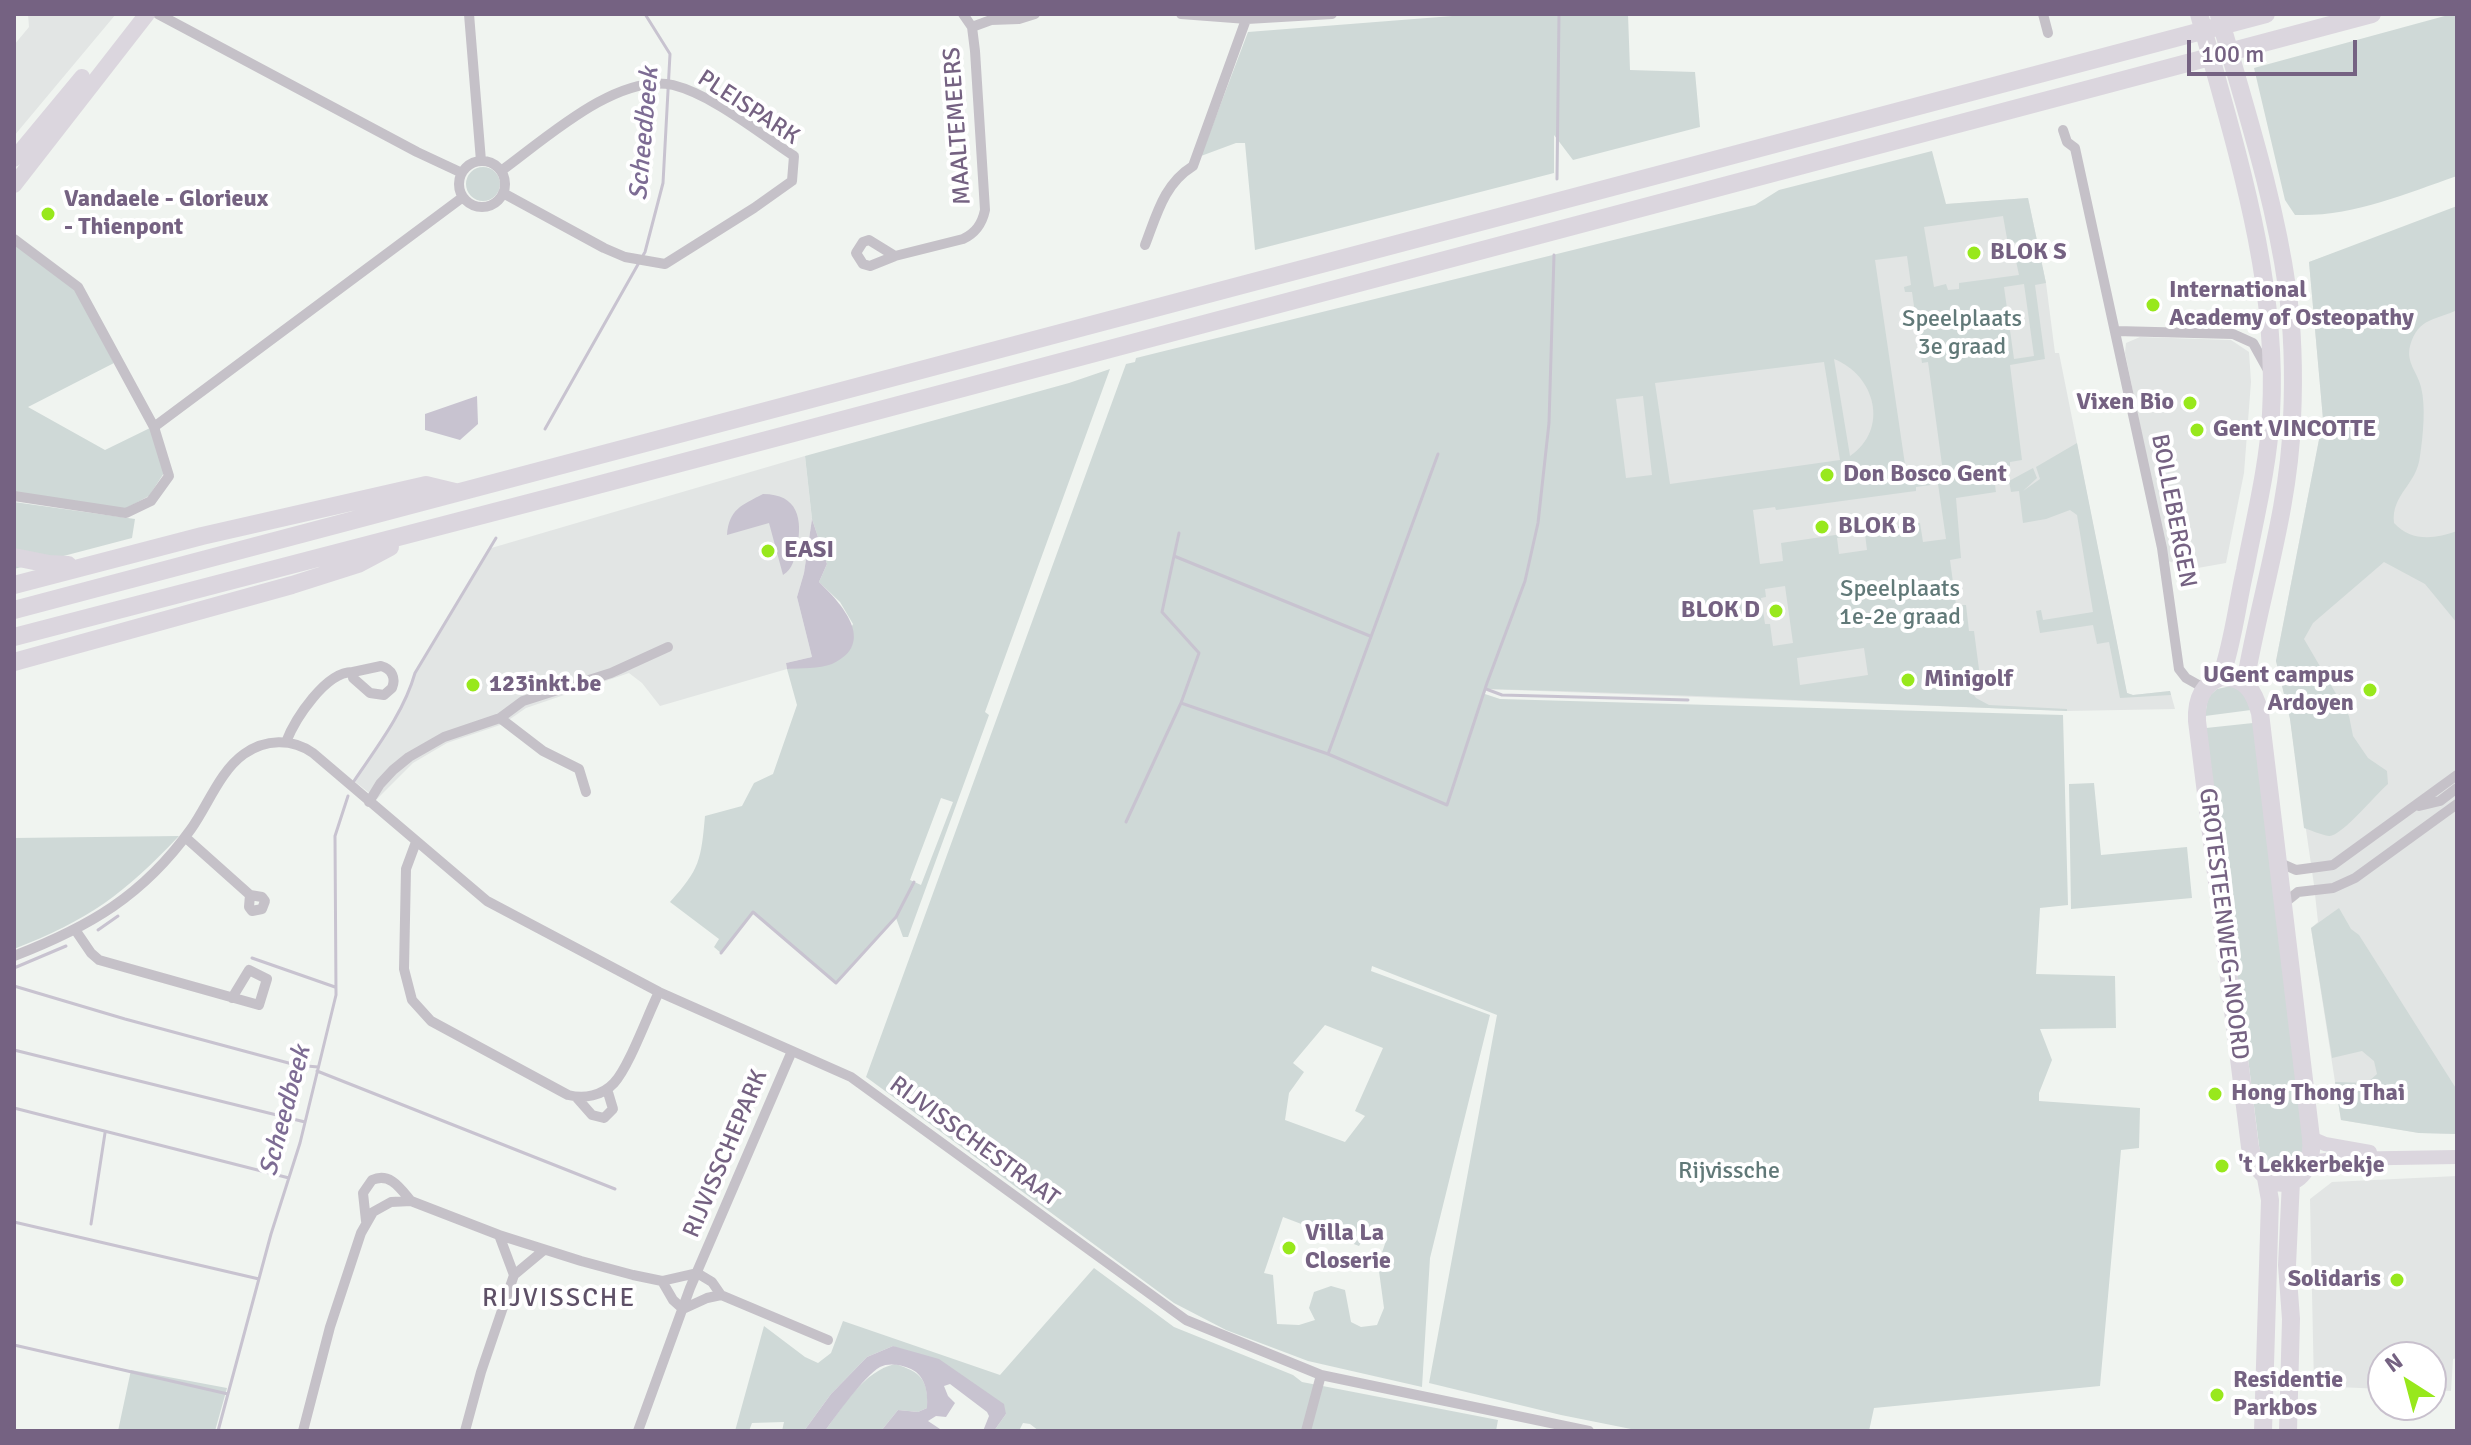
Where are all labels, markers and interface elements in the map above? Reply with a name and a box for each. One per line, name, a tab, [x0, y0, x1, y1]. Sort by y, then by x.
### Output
scale bar	[2191, 24, 2361, 74]
text: 100 m	[2201, 39, 2264, 69]
street label: MAALTEMEERS	[938, 46, 978, 206]
street label: PLEISPARK	[692, 64, 804, 152]
water label: Scheedbeek	[624, 66, 666, 202]
place label: Vandaele - Glorieux - Thienpont	[64, 186, 268, 242]
marker: Vandaele - Glorieux - Thienpont	[39, 205, 57, 223]
place label: BLOK S	[1990, 239, 2066, 267]
marker: BLOK S	[1965, 244, 1983, 262]
place label: International Academy of Osteopathy	[2169, 277, 2414, 333]
marker: International Academy of Osteopathy	[2144, 296, 2162, 314]
park label: Speelplaats 3e graad	[1902, 306, 2022, 362]
place label: Vixen Bio	[2076, 389, 2174, 417]
marker: Vixen Bio	[2181, 394, 2199, 412]
place label: Gent VINCOTTE	[2213, 416, 2376, 444]
marker: Gent VINCOTTE	[2188, 421, 2206, 439]
street label: BOLLEBERGEN	[2144, 432, 2202, 590]
place label: Don Bosco Gent	[1843, 461, 2007, 489]
marker: Don Bosco Gent	[1818, 466, 1836, 484]
place label: BLOK B	[1838, 513, 1916, 541]
marker: BLOK B	[1813, 518, 1831, 536]
place label: EASI	[784, 537, 834, 565]
marker: EASI	[759, 542, 777, 560]
park label: Speelplaats 1e-2e graad	[1839, 576, 1961, 632]
place label: BLOK D	[1681, 597, 1760, 625]
marker: BLOK D	[1767, 602, 1785, 620]
place label: UGent campus Ardoyen	[2203, 662, 2354, 718]
place label: Minigolf	[1924, 666, 2013, 694]
place label: 123inkt.be	[489, 671, 601, 699]
marker: Minigolf	[1899, 671, 1917, 689]
marker: 123inkt.be	[464, 676, 482, 694]
marker: UGent campus Ardoyen	[2361, 681, 2379, 699]
street label: GROTESTEENWEG-NOORD	[2192, 787, 2254, 1061]
water label: Scheedbeek	[254, 1043, 318, 1179]
street label: RIJVISSCHEPARK	[678, 1066, 774, 1242]
street label: RIJVISSCHESTRAAT	[884, 1071, 1064, 1213]
place label: Hong Thong Thai	[2231, 1080, 2405, 1108]
marker: Hong Thong Thai	[2206, 1085, 2224, 1103]
place label: 't Lekkerbekje	[2238, 1152, 2385, 1180]
marker: 't Lekkerbekje	[2213, 1157, 2231, 1175]
park label: Rijvissche	[1678, 1158, 1780, 1186]
place label: Villa La Closerie	[1305, 1220, 1391, 1276]
marker: Villa La Closerie	[1280, 1239, 1298, 1257]
place label: Solidaris	[2288, 1266, 2381, 1294]
marker: Solidaris	[2388, 1271, 2406, 1289]
district label: RIJVISSCHE	[482, 1283, 636, 1315]
north arrow	[2367, 1341, 2447, 1421]
text: N	[2380, 1347, 2408, 1378]
place label: Residentie Parkbos	[2233, 1367, 2343, 1423]
marker: Residentie Parkbos	[2208, 1386, 2226, 1404]

